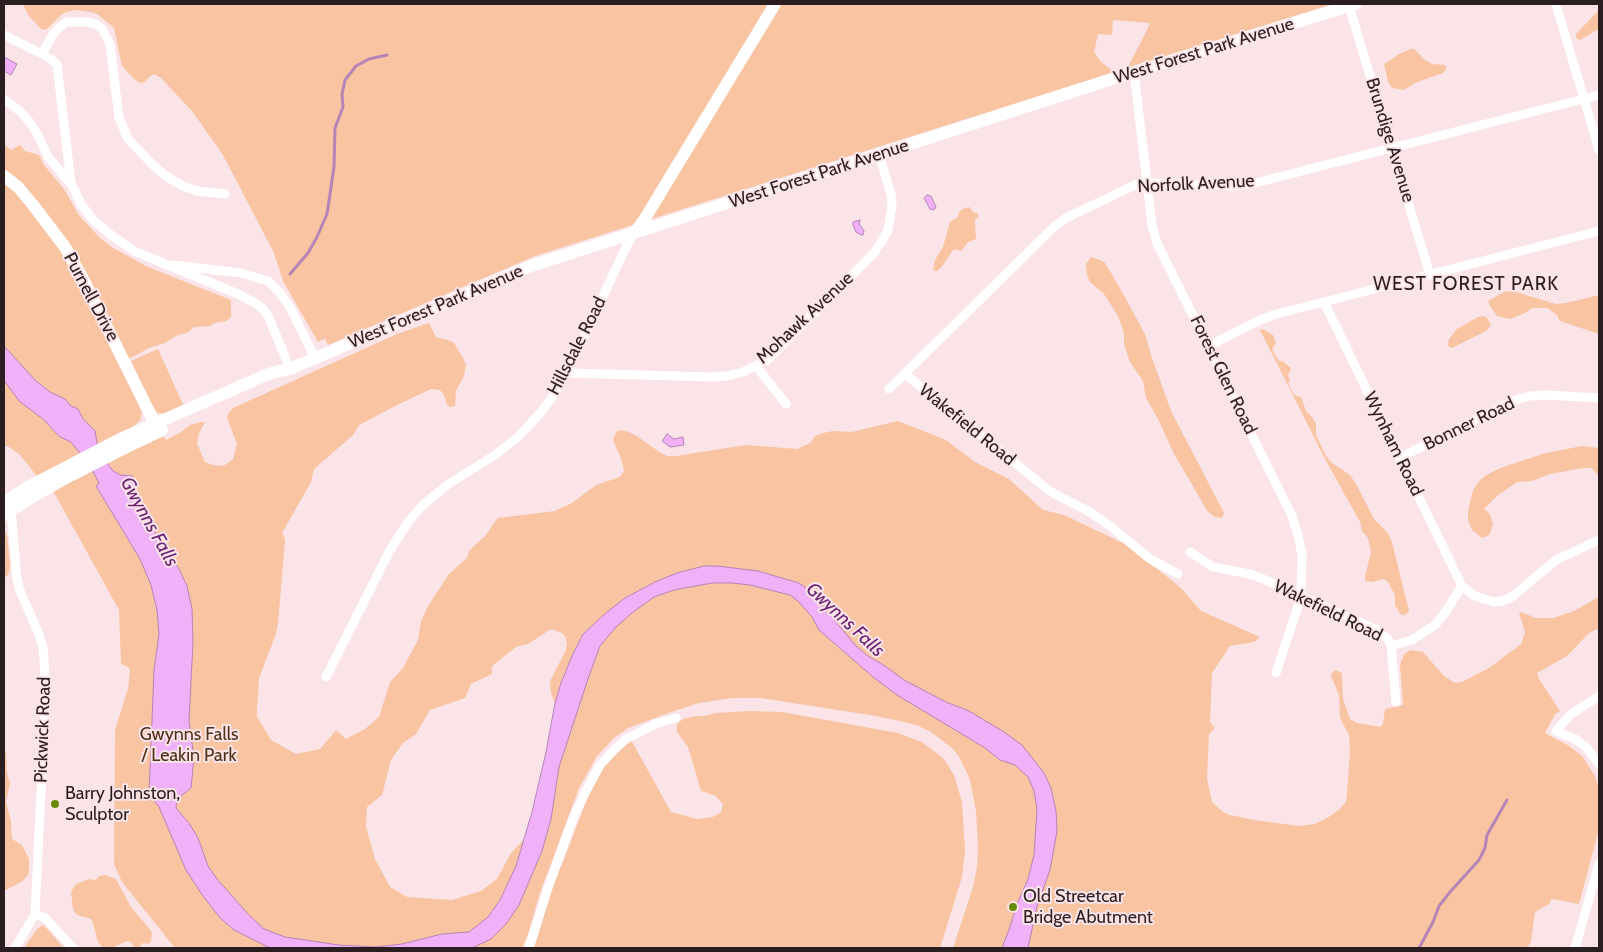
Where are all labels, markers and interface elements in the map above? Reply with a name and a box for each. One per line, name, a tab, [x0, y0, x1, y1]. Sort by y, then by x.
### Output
street label: West Forest Park Avenue	[1111, 13, 1297, 89]
street label: Brundige Avenue	[1361, 75, 1419, 205]
street label: West Forest Park Avenue	[727, 135, 911, 213]
street label: Norfolk Avenue	[1137, 170, 1255, 198]
street label: Purnell Drive	[59, 249, 123, 345]
street label: West Forest Park Avenue	[346, 260, 526, 354]
street label: Mohawk Avenue	[752, 268, 858, 368]
district label: WEST FOREST PARK	[1371, 273, 1561, 295]
street label: Hillsdale Road	[543, 293, 611, 399]
street label: Forest Glen Road	[1185, 312, 1261, 438]
street label: Wakefield Road	[914, 379, 1020, 471]
street label: Wynham Road	[1358, 388, 1428, 500]
street label: Bonner Road	[1420, 393, 1518, 455]
water label: Gwynns Falls	[115, 473, 183, 571]
street label: Wakefield Road	[1270, 575, 1386, 647]
water label: Gwynns Falls	[801, 578, 889, 662]
street label: Pickwick Road	[30, 676, 56, 784]
park label: Gwynns Falls / Leakin Park	[140, 724, 238, 766]
place label: Barry Johnston, Sculptor	[65, 783, 180, 826]
marker: Barry Johnston, Sculptor	[49, 798, 61, 810]
place label: Old Streetcar Bridge Abutment	[1023, 886, 1153, 929]
marker: Old Streetcar Bridge Abutment	[1007, 901, 1019, 913]

